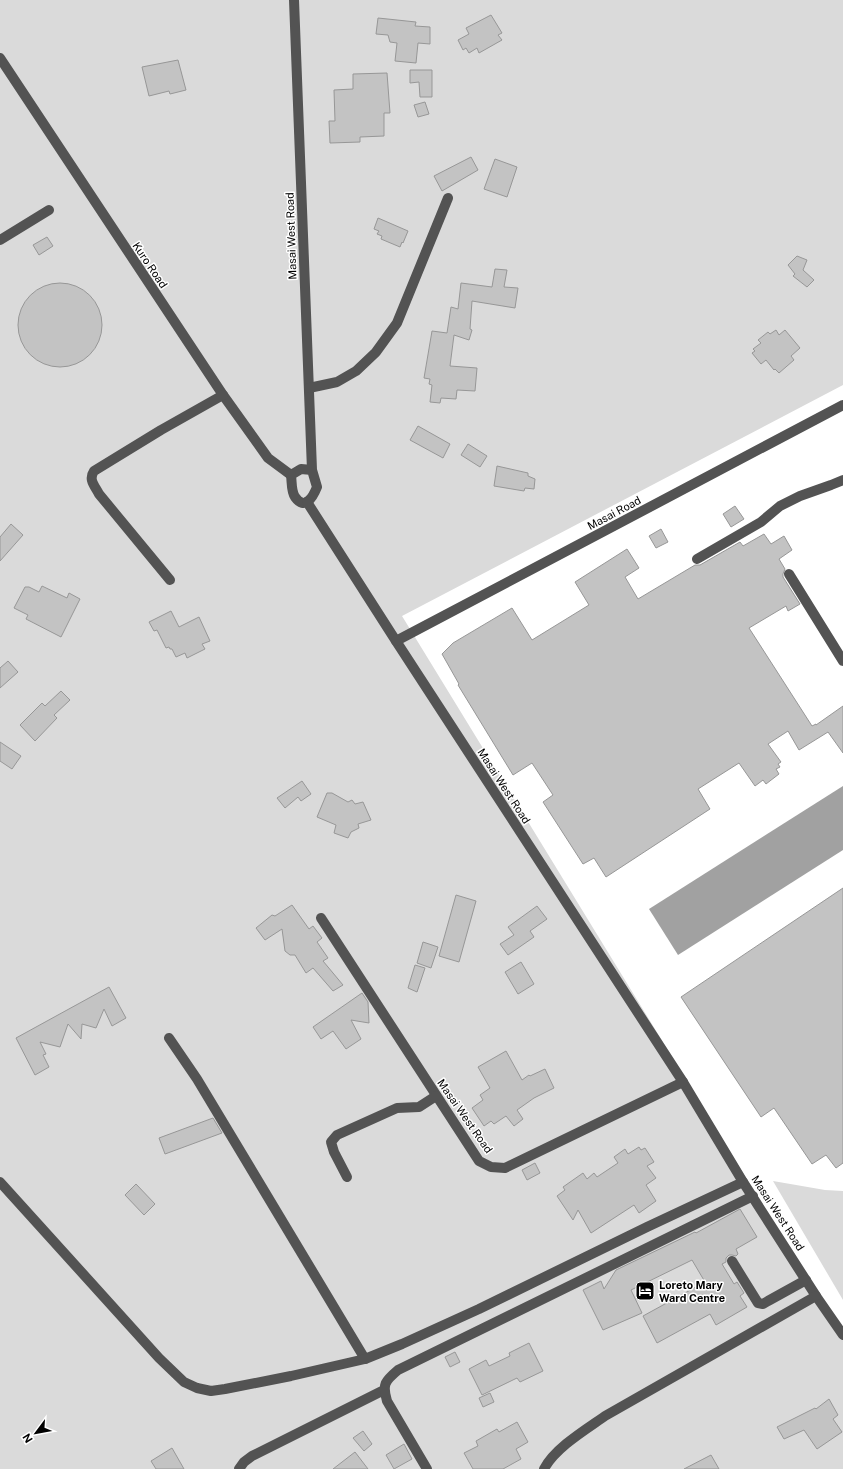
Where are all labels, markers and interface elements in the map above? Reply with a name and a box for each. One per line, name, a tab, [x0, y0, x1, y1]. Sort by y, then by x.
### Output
street label: Masai West Road	[283, 192, 299, 280]
street label: Kuro Road	[130, 240, 170, 290]
street label: Masai Road	[585, 494, 643, 532]
street label: Masai West Road	[475, 746, 533, 826]
street label: Masai West Road	[435, 1077, 495, 1155]
street label: Masai West Road	[749, 1173, 807, 1253]
place label: Loreto Mary Ward Centre	[659, 1279, 725, 1304]
hotel icon: Loreto Mary Ward Centre	[634, 1280, 656, 1302]
north arrow	[16, 1413, 56, 1453]
text: N	[20, 1431, 35, 1445]

